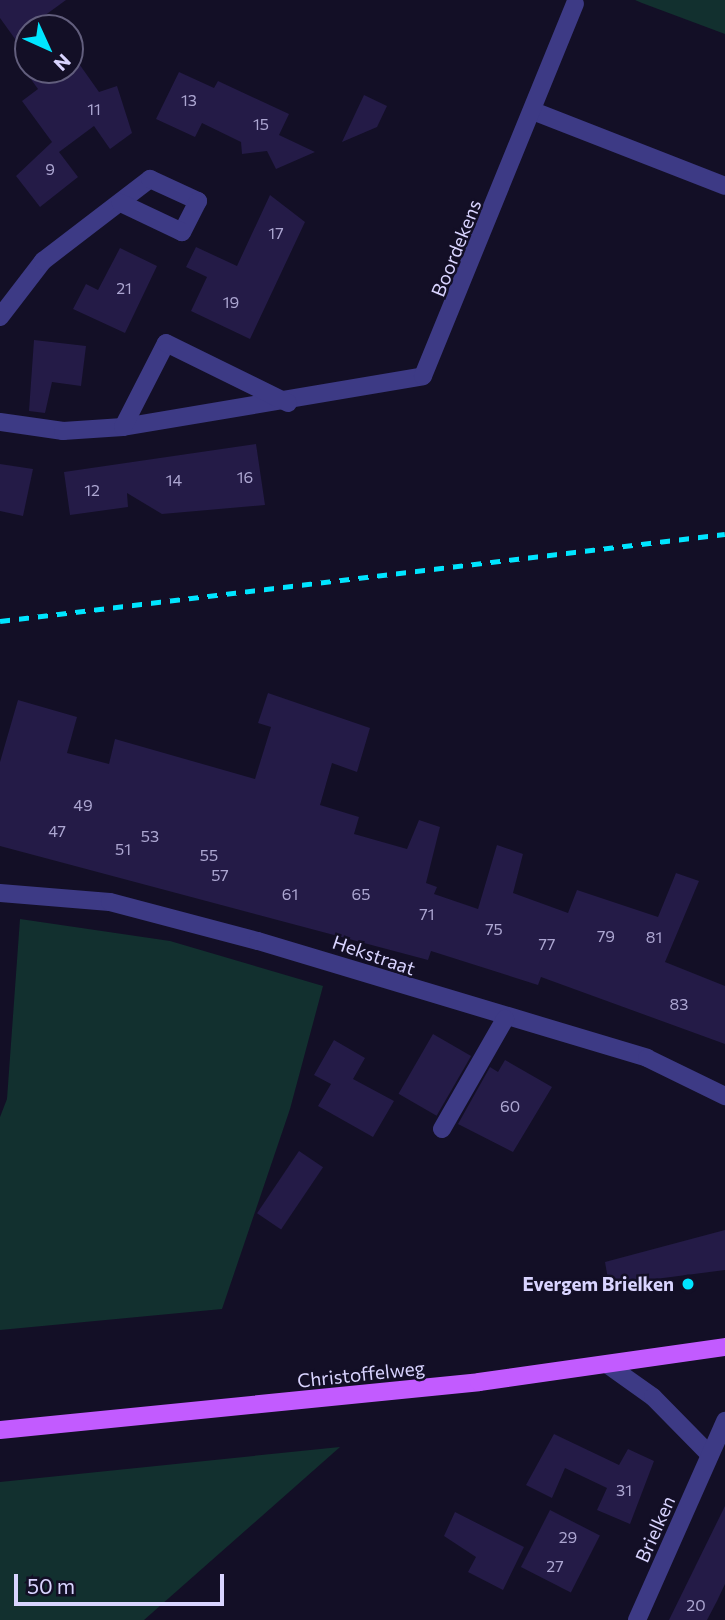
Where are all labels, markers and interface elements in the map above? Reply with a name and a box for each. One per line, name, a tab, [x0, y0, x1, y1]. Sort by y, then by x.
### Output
north arrow	[14, 14, 84, 84]
text: N	[50, 50, 76, 76]
house number: 13	[181, 90, 197, 110]
house number: 11	[87, 99, 101, 119]
house number: 15	[253, 114, 269, 134]
house number: 9	[45, 159, 55, 179]
street label: Boordekens	[426, 196, 486, 300]
house number: 17	[268, 223, 284, 243]
house number: 21	[116, 278, 132, 298]
house number: 19	[223, 292, 239, 312]
house number: 16	[237, 467, 253, 487]
house number: 14	[166, 470, 182, 490]
house number: 12	[84, 480, 100, 500]
house number: 49	[73, 795, 93, 815]
house number: 47	[48, 821, 66, 841]
house number: 53	[141, 826, 159, 846]
house number: 51	[115, 839, 131, 859]
house number: 55	[200, 845, 218, 865]
house number: 57	[211, 865, 229, 885]
house number: 61	[282, 884, 298, 904]
house number: 65	[352, 884, 370, 904]
house number: 71	[419, 904, 435, 924]
house number: 75	[485, 919, 503, 939]
house number: 79	[597, 926, 615, 946]
house number: 81	[646, 927, 662, 947]
street label: Hekstraat	[330, 930, 418, 980]
house number: 77	[539, 934, 555, 954]
house number: 83	[670, 994, 688, 1014]
house number: 60	[500, 1096, 520, 1116]
place label: Evergem Brielken	[523, 1273, 674, 1295]
marker: Evergem Brielken	[680, 1276, 696, 1292]
street label: Christoffelweg	[296, 1356, 426, 1392]
house number: 31	[616, 1480, 632, 1500]
street label: Brielken	[630, 1492, 680, 1566]
house number: 29	[559, 1527, 577, 1547]
house number: 27	[546, 1556, 564, 1576]
scale bar	[18, 1560, 228, 1604]
text: 50 m	[27, 1573, 75, 1598]
house number: 20	[686, 1595, 706, 1615]

